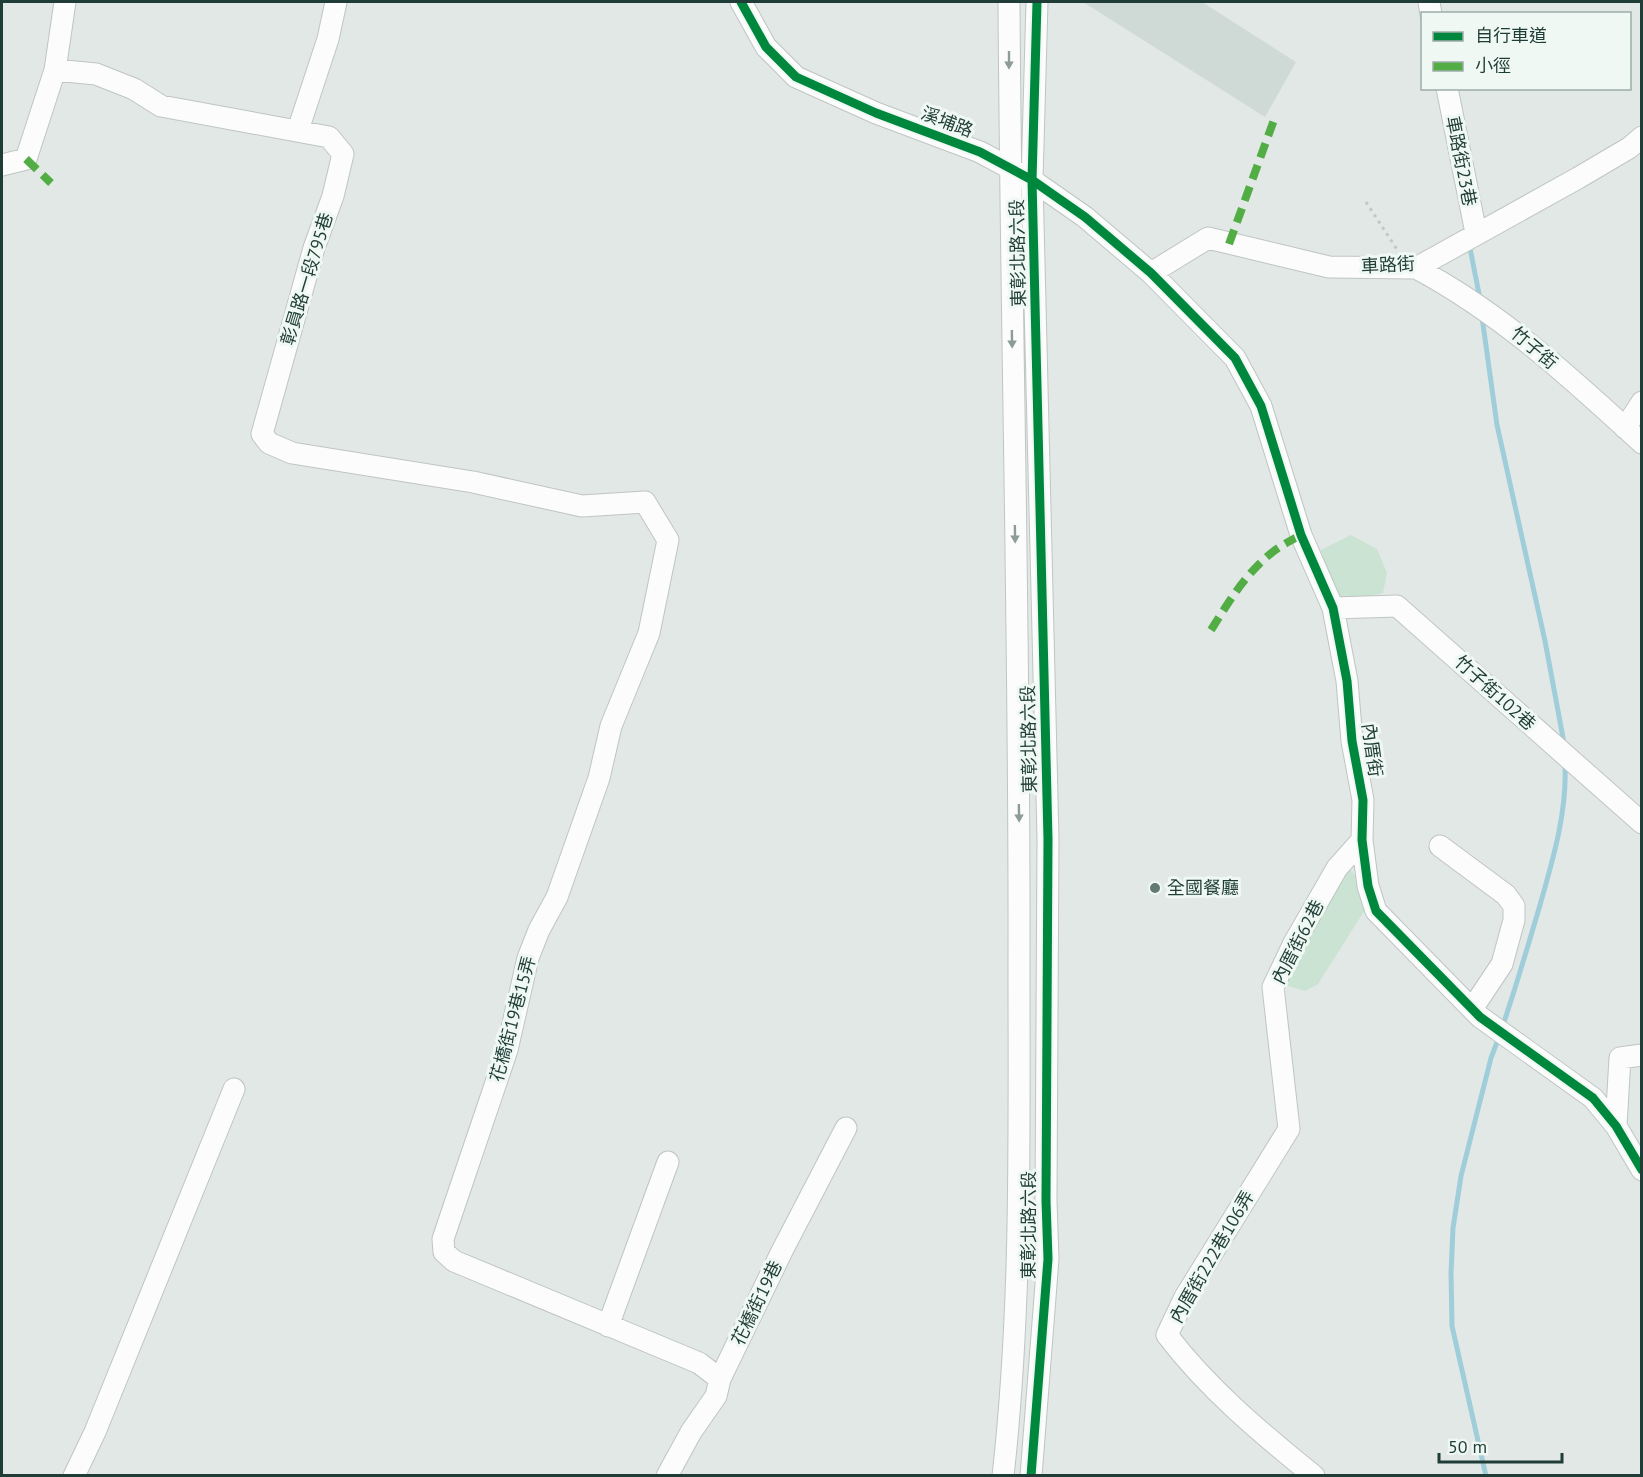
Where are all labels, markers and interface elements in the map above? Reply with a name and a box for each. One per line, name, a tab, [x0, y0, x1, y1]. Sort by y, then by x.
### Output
legend	[1421, 12, 1631, 90]
text: 自行車道	[1475, 24, 1547, 47]
one-way arrow	[1004, 50, 1014, 69]
text: 小徑	[1475, 54, 1511, 77]
street label: 溪埔路	[918, 101, 977, 142]
street label: 車路街23巷	[1441, 114, 1482, 208]
street label: 東彰北路六段	[1005, 199, 1030, 307]
street label: 彰員路一段795巷	[275, 210, 338, 348]
street label: 車路街	[1360, 252, 1416, 277]
street label: 竹子街	[1506, 321, 1562, 374]
one-way arrow	[1007, 329, 1017, 348]
one-way arrow	[1010, 524, 1020, 543]
street label: 竹子街102巷	[1450, 650, 1541, 735]
street label: 東彰北路六段	[1016, 685, 1041, 793]
street label: 內厝街	[1357, 722, 1388, 778]
one-way arrow	[1014, 803, 1024, 822]
place label: 全國餐廳	[1167, 876, 1239, 899]
marker: 全國餐廳	[1148, 881, 1162, 895]
street label: 內厝街62巷	[1267, 896, 1329, 988]
street label: 花橋街19巷15弄	[485, 953, 540, 1084]
street label: 東彰北路六段	[1017, 1171, 1040, 1279]
street label: 內厝街222巷106弄	[1164, 1187, 1259, 1327]
street label: 花橋街19巷	[726, 1257, 787, 1349]
scale bar	[1439, 1426, 1562, 1464]
text: 50 m	[1448, 1435, 1487, 1458]

